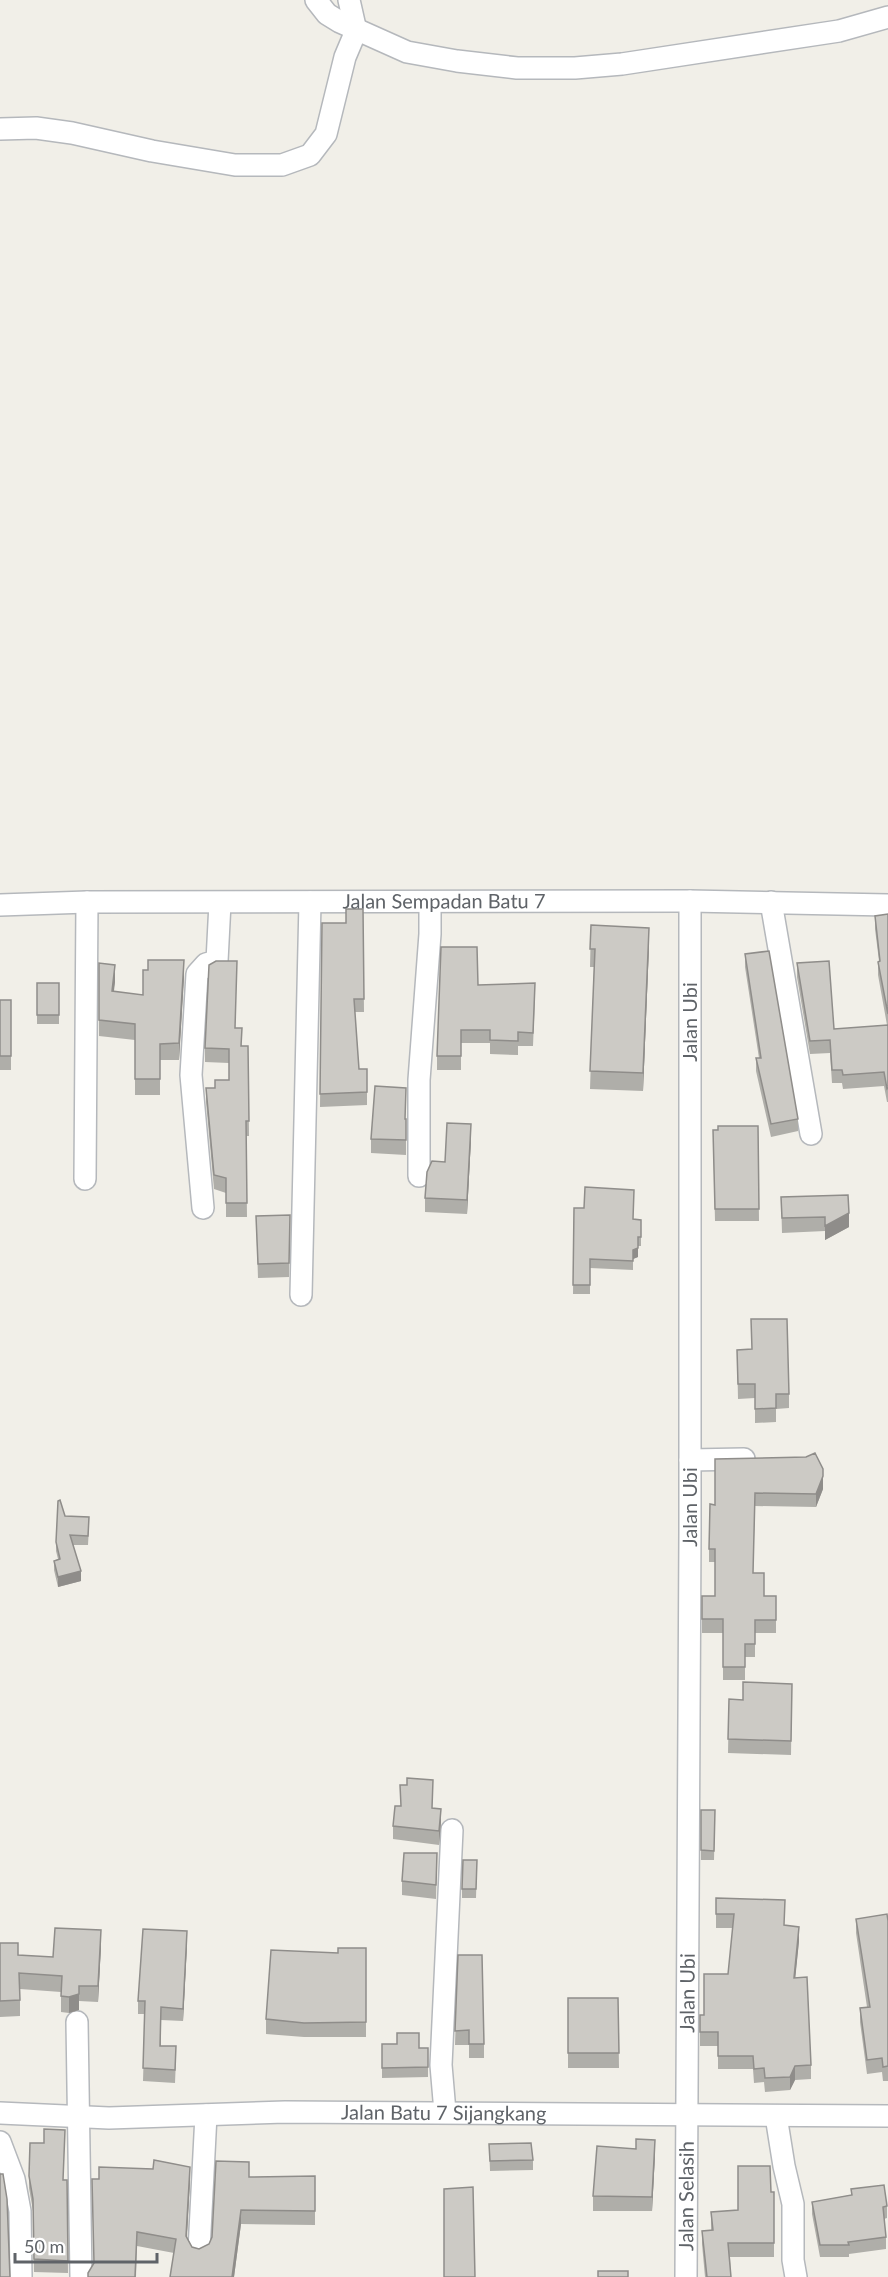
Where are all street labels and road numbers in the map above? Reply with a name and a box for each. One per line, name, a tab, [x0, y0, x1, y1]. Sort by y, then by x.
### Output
street label: Jalan Sempadan Batu 7	[342, 888, 546, 913]
street label: Jalan Ubi	[677, 982, 701, 1062]
street label: Jalan Ubi	[677, 1467, 701, 1547]
street label: Jalan Ubi	[674, 1953, 699, 2033]
street label: Jalan Batu 7 Sijangkang	[341, 2099, 547, 2125]
street label: Jalan Selasih	[673, 2141, 698, 2251]

